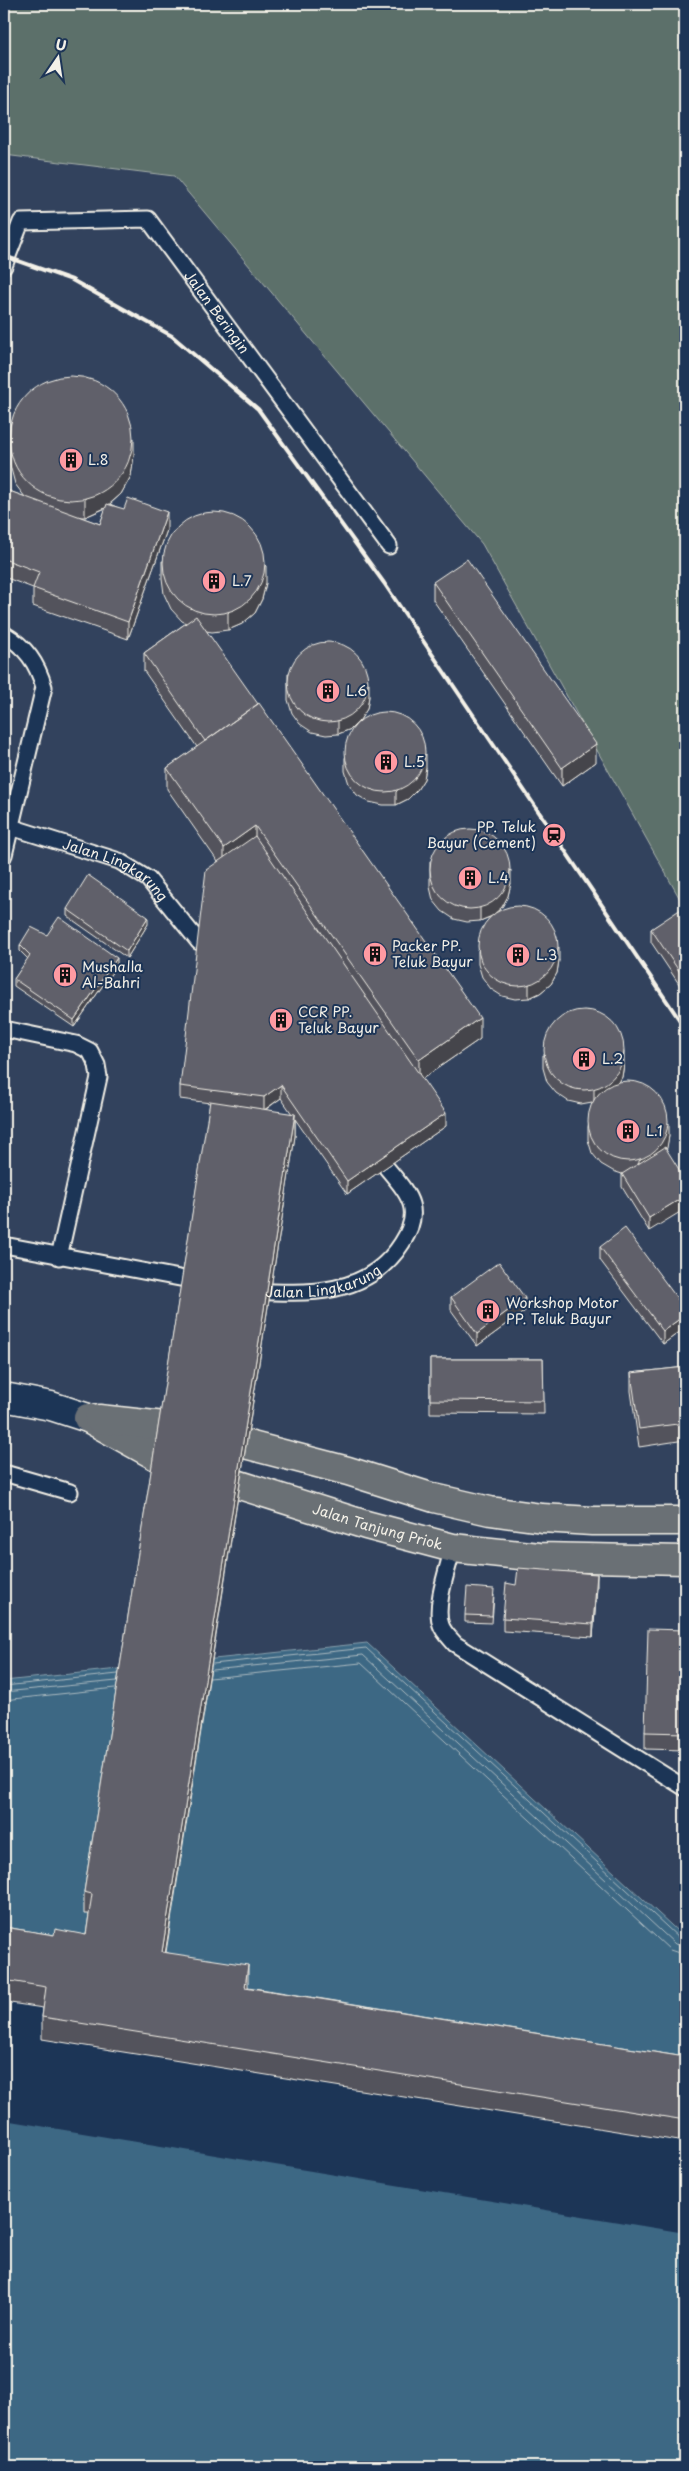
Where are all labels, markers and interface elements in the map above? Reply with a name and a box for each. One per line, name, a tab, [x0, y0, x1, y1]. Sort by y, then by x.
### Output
north arrow	[32, 32, 82, 82]
text: U	[53, 33, 69, 56]
street label: Jalan Beringin	[179, 266, 255, 358]
building icon: L.8	[58, 447, 84, 473]
place label: L.8	[88, 449, 109, 470]
building icon: L.7	[201, 568, 227, 594]
place label: L.7	[232, 570, 252, 591]
building icon: L.6	[315, 678, 341, 704]
place label: L.6	[346, 680, 367, 701]
building icon: L.5	[373, 749, 399, 775]
place label: L.5	[404, 751, 425, 772]
place label: PP. Teluk Bayur (Cement)	[426, 816, 536, 853]
station icon: PP. Teluk Bayur (Cement)	[541, 822, 567, 848]
street label: Jalan Lingkarung	[60, 833, 173, 906]
building icon: L.4	[457, 865, 483, 891]
place label: L.4	[488, 867, 509, 888]
place label: Packer PP. Teluk Bayur	[392, 935, 473, 972]
building icon: Packer PP. Teluk Bayur	[362, 941, 388, 967]
building icon: L.3	[505, 942, 531, 968]
place label: L.3	[536, 944, 557, 965]
place label: Mushalla Al-Bahri	[82, 956, 143, 993]
building icon: Mushalla Al-Bahri	[52, 962, 78, 988]
place label: CCR PP. Teluk Bayur	[298, 1001, 379, 1038]
building icon: CCR PP. Teluk Bayur	[268, 1007, 294, 1033]
building icon: L.2	[571, 1046, 597, 1072]
place label: L.2	[602, 1048, 624, 1069]
building icon: L.1	[615, 1118, 641, 1144]
place label: L.1	[646, 1120, 663, 1141]
street label: Jalan Lingkarung	[265, 1259, 385, 1302]
place label: Workshop Motor PP. Teluk Bayur	[506, 1292, 619, 1329]
building icon: Workshop Motor PP. Teluk Bayur	[475, 1298, 501, 1324]
street label: Jalan Tanjung Priok	[310, 1498, 446, 1555]

